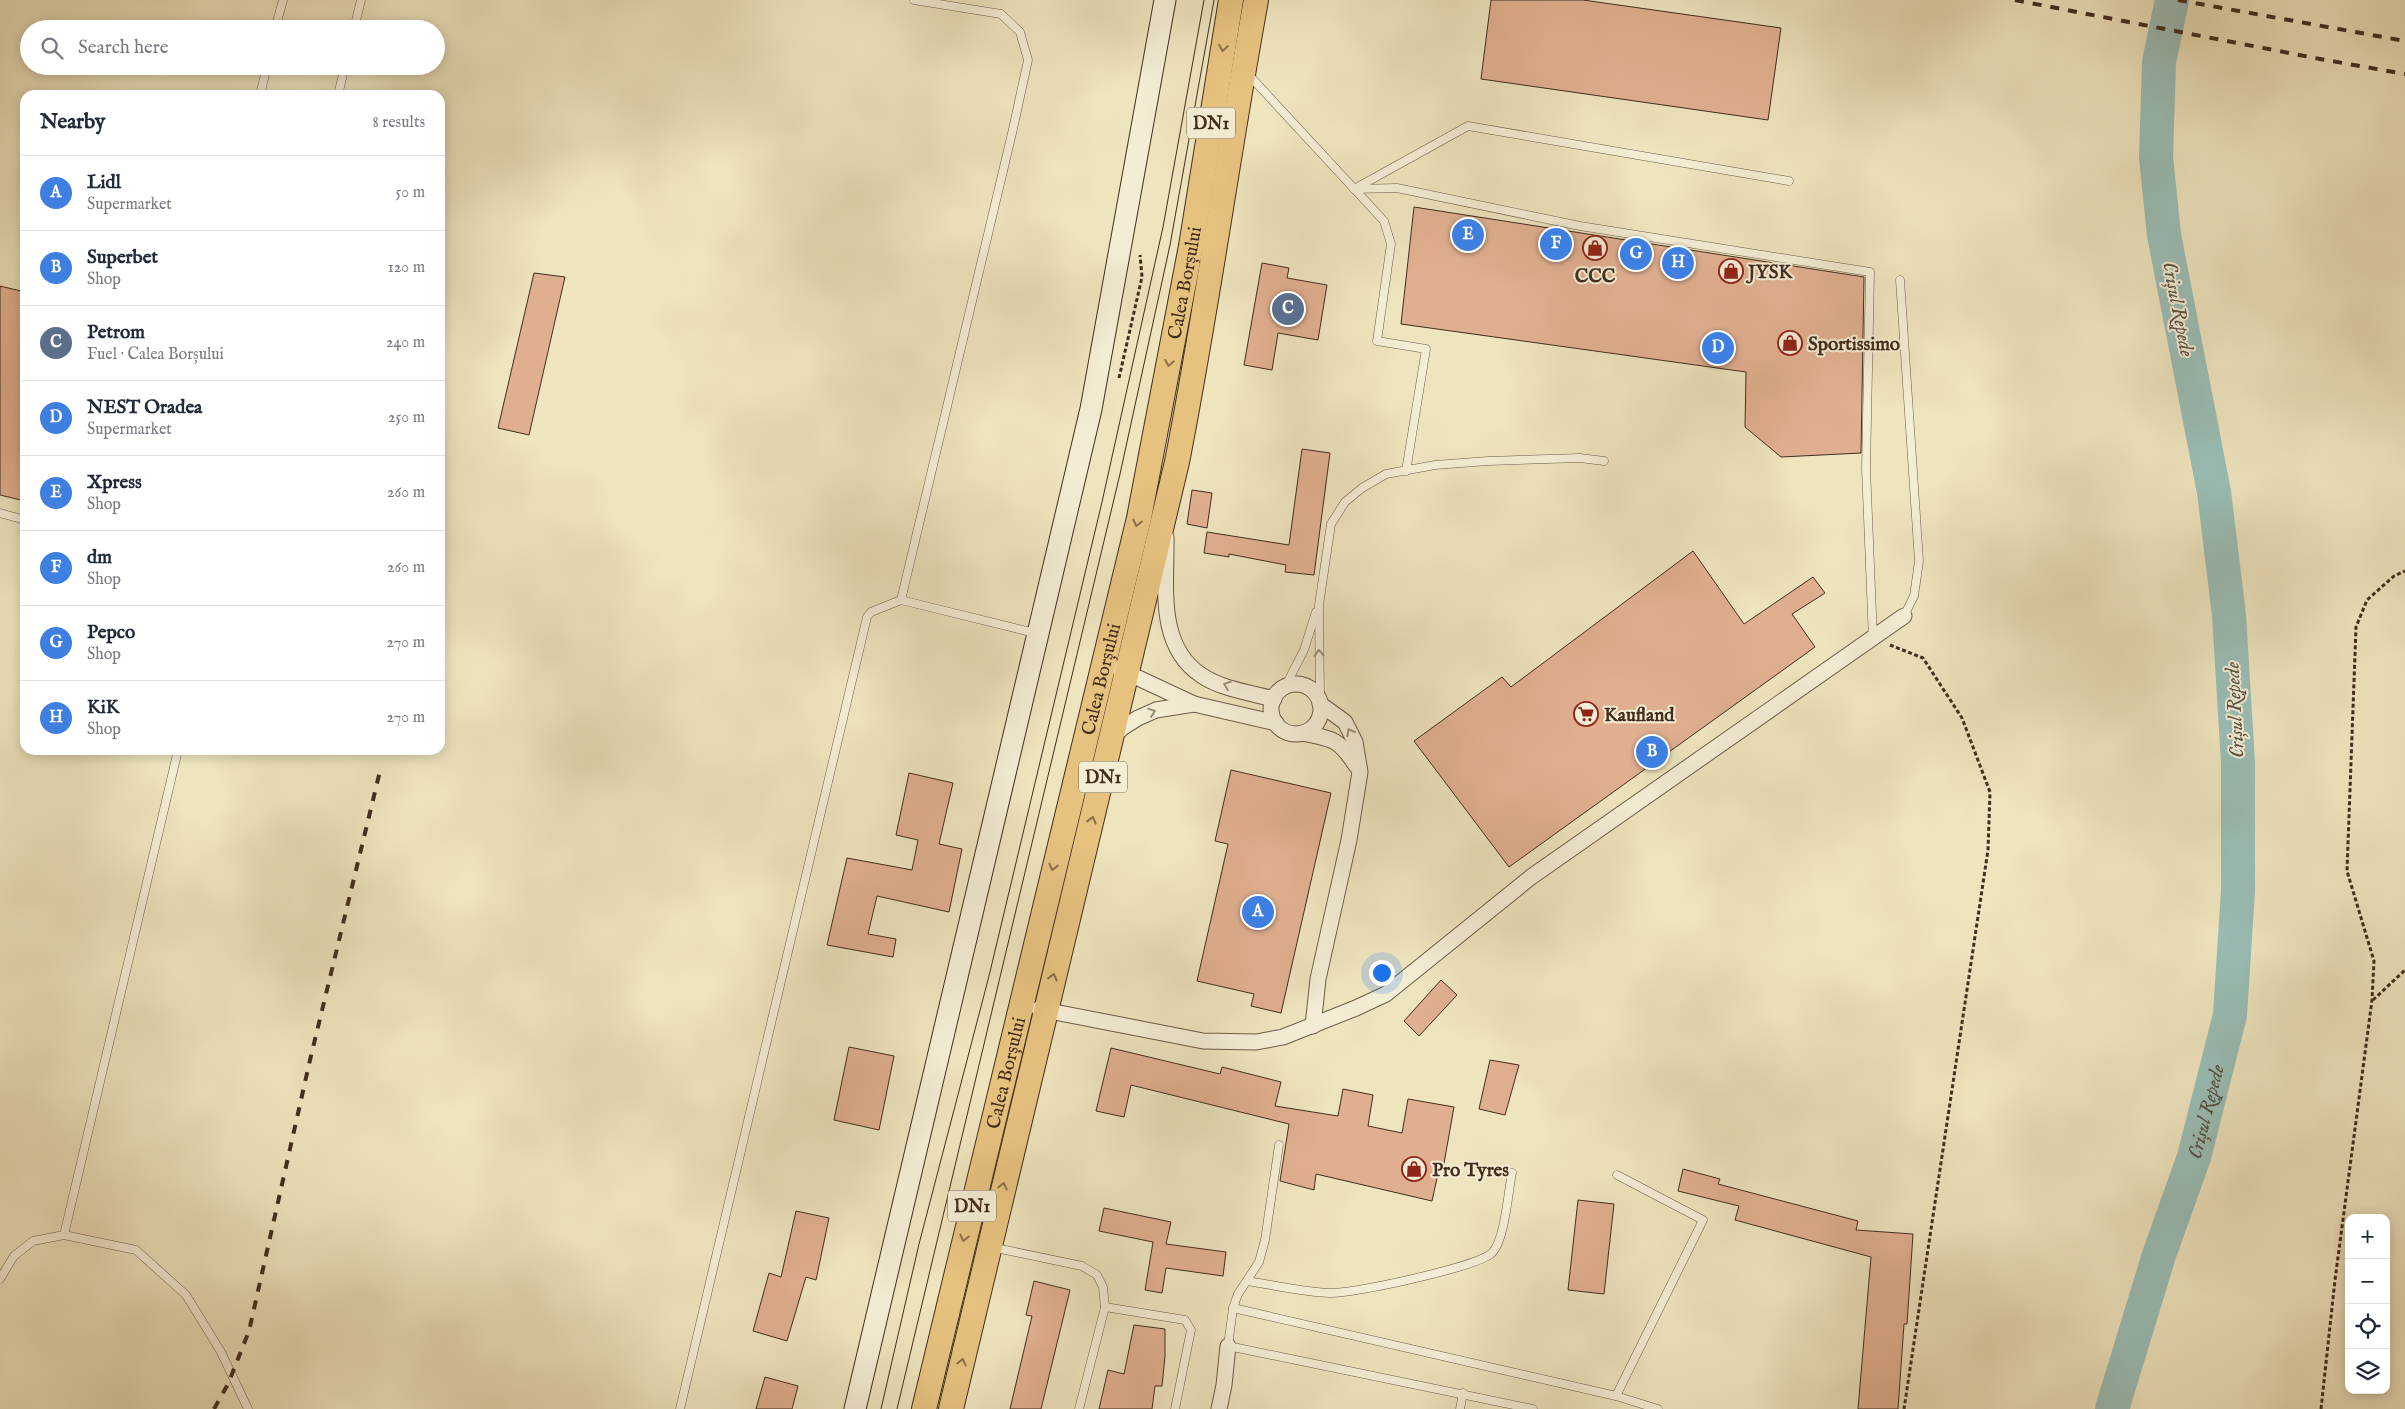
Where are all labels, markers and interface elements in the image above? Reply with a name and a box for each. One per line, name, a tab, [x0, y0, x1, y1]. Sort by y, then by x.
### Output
search box	[20, 20, 445, 75]
icon: search	[38, 34, 66, 62]
text: Search here	[78, 36, 169, 60]
one-way arrow	[1218, 44, 1229, 52]
road number: DN1	[1187, 108, 1235, 138]
text: Nearby	[40, 109, 105, 136]
text: 8 results	[373, 113, 425, 133]
text: Lidl	[87, 171, 121, 195]
text: A	[51, 183, 61, 203]
text: 50 m	[396, 183, 425, 203]
text: Supermarket	[87, 195, 172, 215]
pin: E	[1452, 216, 1484, 254]
street label: Calea Borșului	[1163, 225, 1208, 342]
pin: F	[1540, 225, 1572, 263]
shop icon: CCC	[1582, 235, 1608, 261]
pin: G	[1620, 235, 1652, 273]
pin: H	[1662, 244, 1694, 282]
text: Superbet	[87, 246, 158, 270]
text: B	[51, 258, 61, 278]
text: 120 m	[388, 258, 425, 278]
shop icon: JYSK	[1718, 258, 1744, 284]
water label: Crișul Repede	[2156, 260, 2199, 359]
place label: JYSK	[1745, 261, 1793, 285]
place label: CCC	[1575, 265, 1616, 289]
text: Shop	[87, 270, 121, 290]
pin: C	[1272, 290, 1304, 328]
text: Petrom	[87, 321, 145, 345]
pin: D	[1702, 329, 1734, 367]
shop icon: Sportissimo	[1777, 330, 1803, 356]
text: C	[50, 333, 62, 353]
text: 240 m	[386, 333, 425, 353]
place label: Sportissimo	[1808, 333, 1900, 357]
text: Fuel · Calea Borșului	[87, 345, 224, 365]
one-way arrow	[1164, 359, 1175, 368]
text: NEST Oradea	[87, 396, 202, 420]
text: D	[50, 408, 62, 428]
text: 250 m	[388, 408, 425, 428]
text: Supermarket	[87, 420, 172, 440]
text: Xpress	[87, 471, 142, 495]
text: E	[50, 483, 62, 503]
text: 260 m	[387, 483, 425, 503]
text: Shop	[87, 495, 121, 515]
one-way arrow	[1132, 518, 1143, 527]
text: dm	[87, 546, 112, 570]
text: F	[51, 558, 61, 578]
text: 260 m	[387, 558, 425, 578]
text: Shop	[87, 570, 121, 590]
text: Pepco	[87, 621, 135, 645]
street label: Calea Borșului	[1077, 621, 1127, 738]
text: G	[50, 633, 62, 653]
text: 270 m	[386, 633, 425, 653]
text: Shop	[87, 645, 121, 665]
one-way arrow	[1314, 649, 1324, 656]
water label: Crișul Repede	[2220, 661, 2251, 759]
one-way arrow	[1223, 681, 1231, 691]
text: KiK	[87, 696, 119, 720]
supermarket icon: Kaufland	[1573, 701, 1599, 727]
place label: Kaufland	[1604, 704, 1675, 728]
text: H	[49, 708, 63, 728]
text: 270 m	[386, 708, 425, 728]
one-way arrow	[1148, 708, 1156, 718]
text: Shop	[87, 720, 121, 740]
one-way arrow	[1346, 728, 1356, 737]
pin: B	[1636, 733, 1668, 771]
road number: DN1	[1079, 762, 1127, 792]
one-way arrow	[1086, 815, 1097, 824]
one-way arrow	[1048, 863, 1059, 872]
pin: A	[1242, 893, 1274, 931]
your location	[1369, 960, 1395, 986]
one-way arrow	[1047, 973, 1058, 982]
street label: Calea Borșului	[982, 1015, 1032, 1132]
water label: Crișul Repede	[2183, 1062, 2231, 1162]
shop icon: Pro Tyres	[1401, 1156, 1427, 1182]
place label: Pro Tyres	[1432, 1159, 1509, 1183]
one-way arrow	[997, 1182, 1008, 1191]
road number: DN1	[948, 1190, 996, 1222]
map controls	[2345, 1214, 2390, 1394]
button: +	[2345, 1214, 2390, 1259]
one-way arrow	[959, 1234, 970, 1243]
button: −	[2345, 1259, 2390, 1304]
button: locate	[2345, 1304, 2390, 1349]
button: layers	[2345, 1349, 2390, 1394]
one-way arrow	[956, 1357, 967, 1366]

